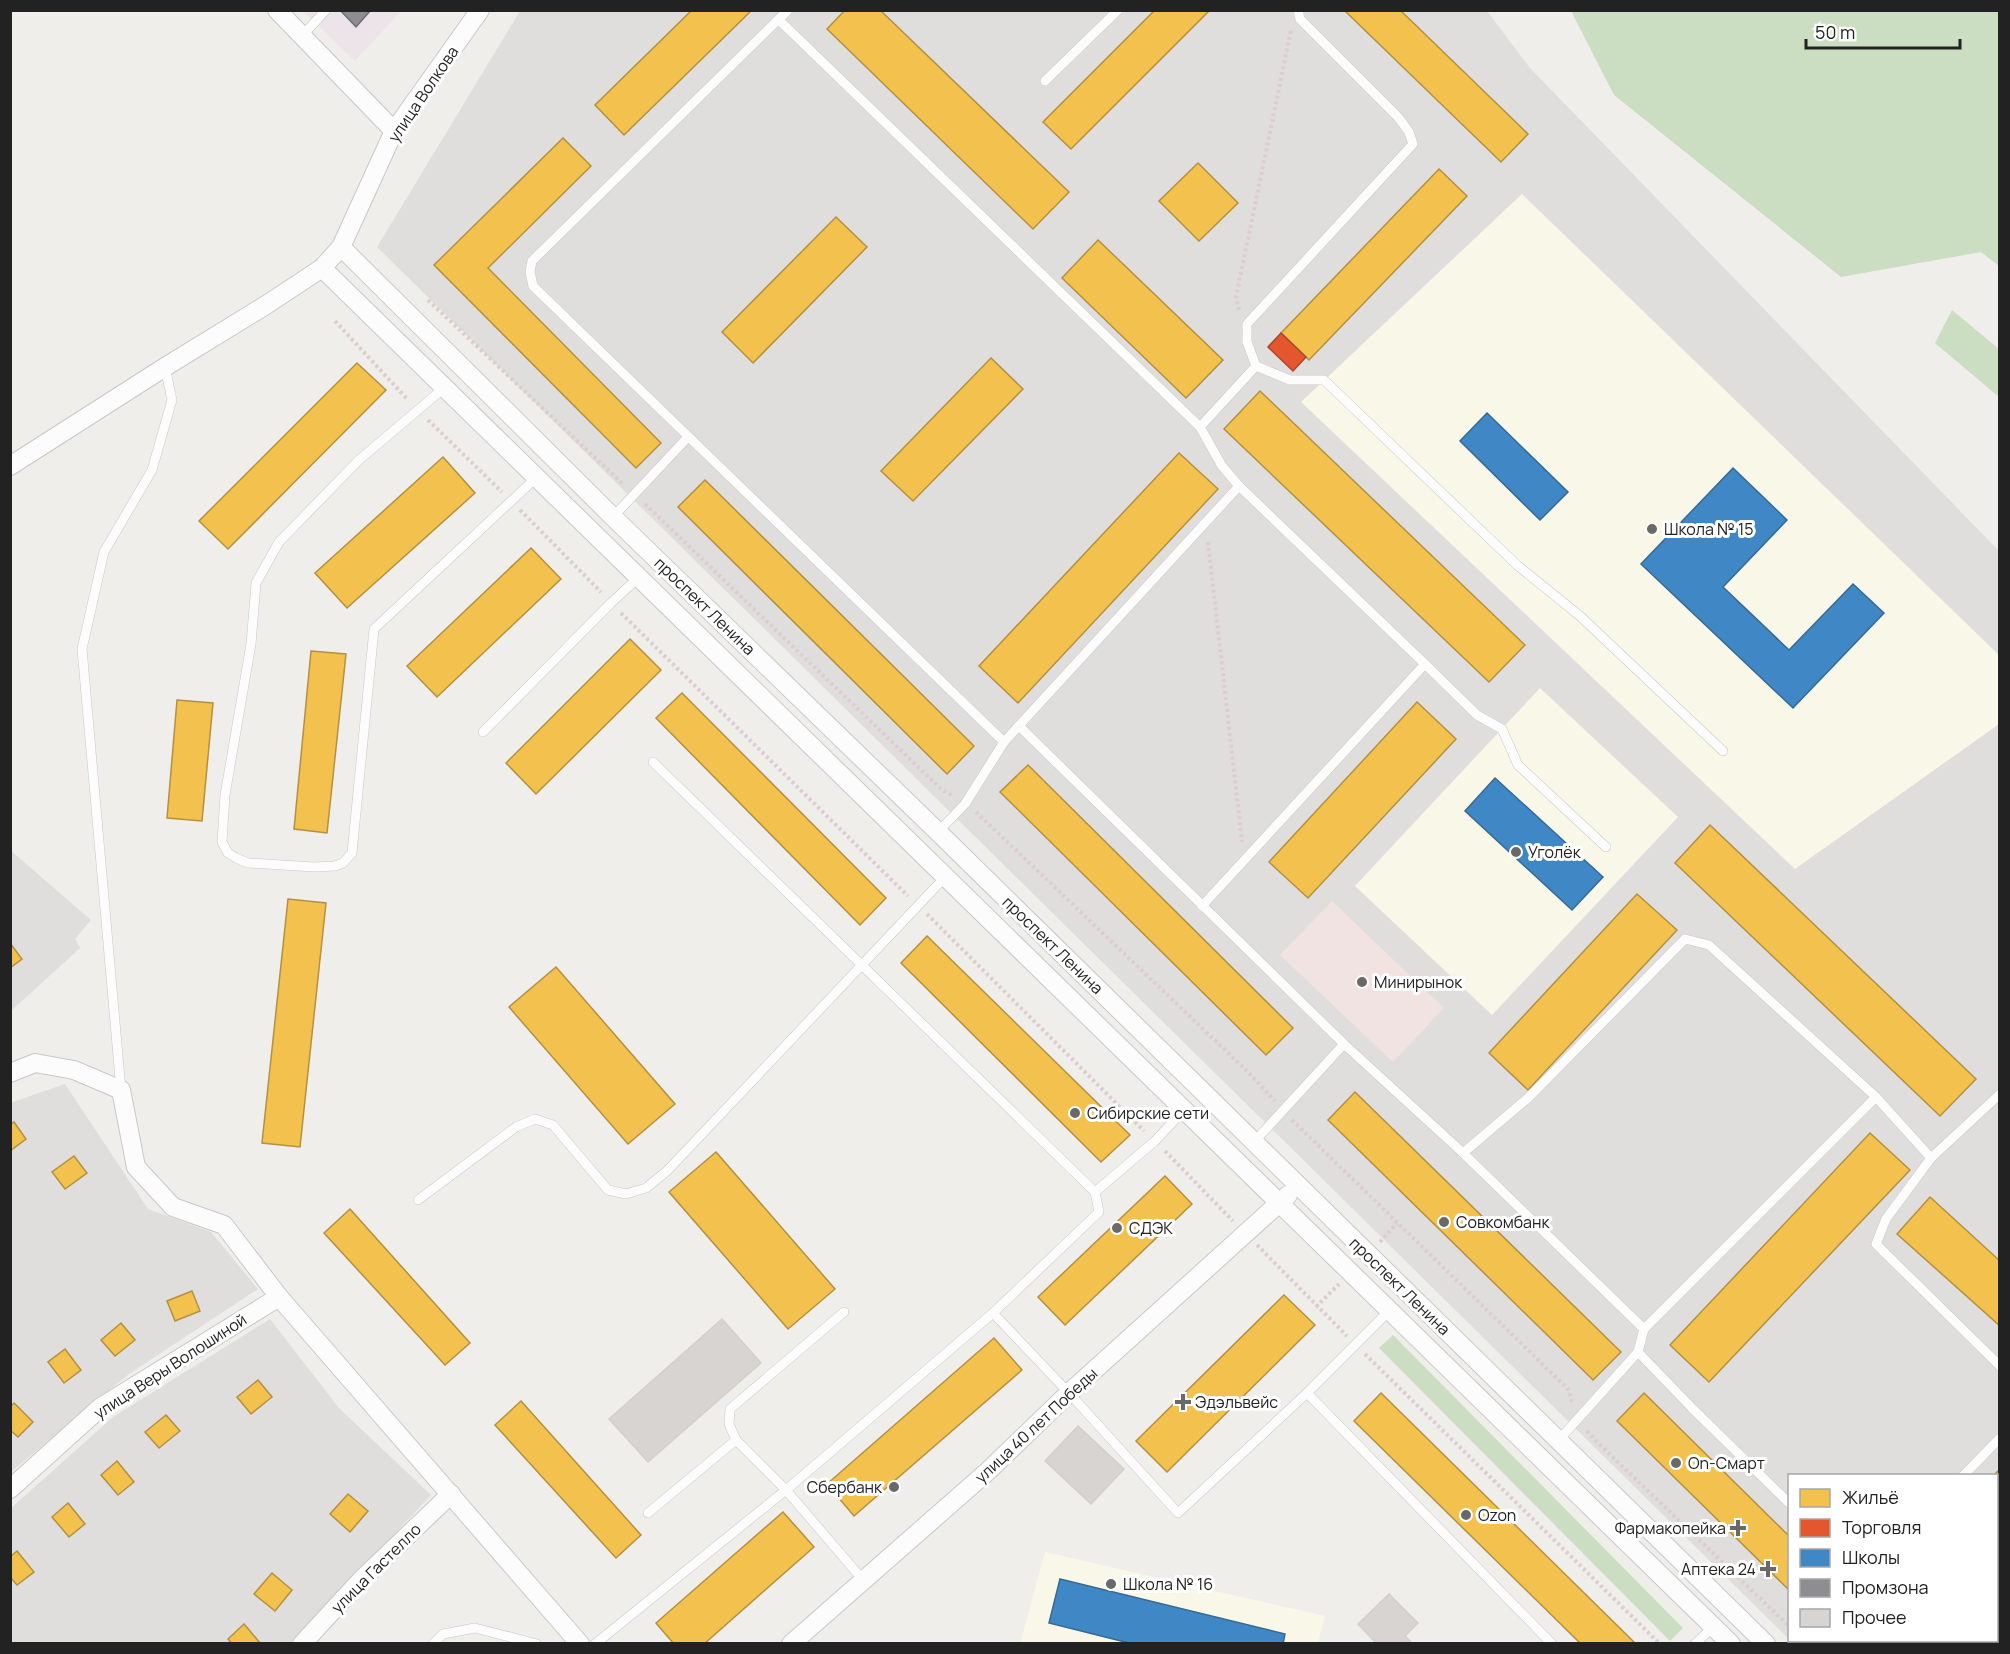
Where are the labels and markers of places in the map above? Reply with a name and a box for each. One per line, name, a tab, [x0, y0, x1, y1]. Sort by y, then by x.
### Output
place label: Школа № 15	[1664, 518, 1753, 540]
marker: Школа № 15	[1645, 522, 1659, 536]
place label: Уголёк	[1528, 841, 1582, 863]
marker: Уголёк	[1509, 845, 1523, 859]
place label: Минирынок	[1374, 971, 1463, 993]
marker: Минирынок	[1355, 975, 1369, 989]
place label: Сибирские сети	[1087, 1102, 1209, 1124]
marker: Сибирские сети	[1068, 1106, 1082, 1120]
place label: Совкомбанк	[1456, 1211, 1550, 1233]
marker: Совкомбанк	[1437, 1215, 1451, 1229]
place label: СДЭК	[1129, 1217, 1173, 1239]
marker: СДЭК	[1110, 1221, 1124, 1235]
place label: Эдэльвейс	[1195, 1391, 1278, 1413]
marker: Эдэльвейс	[1176, 1395, 1190, 1409]
place label: On-Смарт	[1688, 1452, 1765, 1474]
marker: On-Смарт	[1669, 1456, 1683, 1470]
place label: Сбербанк	[807, 1476, 883, 1498]
marker: Сбербанк	[887, 1480, 901, 1494]
place label: Ozon	[1478, 1504, 1516, 1526]
marker: Ozon	[1459, 1508, 1473, 1522]
place label: Фармакопейка	[1615, 1517, 1726, 1539]
marker: Фармакопейка	[1731, 1521, 1745, 1535]
place label: Аптека 24	[1681, 1558, 1756, 1580]
marker: Аптека 24	[1761, 1562, 1775, 1576]
place label: Школа № 16	[1123, 1573, 1213, 1595]
marker: Школа № 16	[1104, 1577, 1118, 1591]

